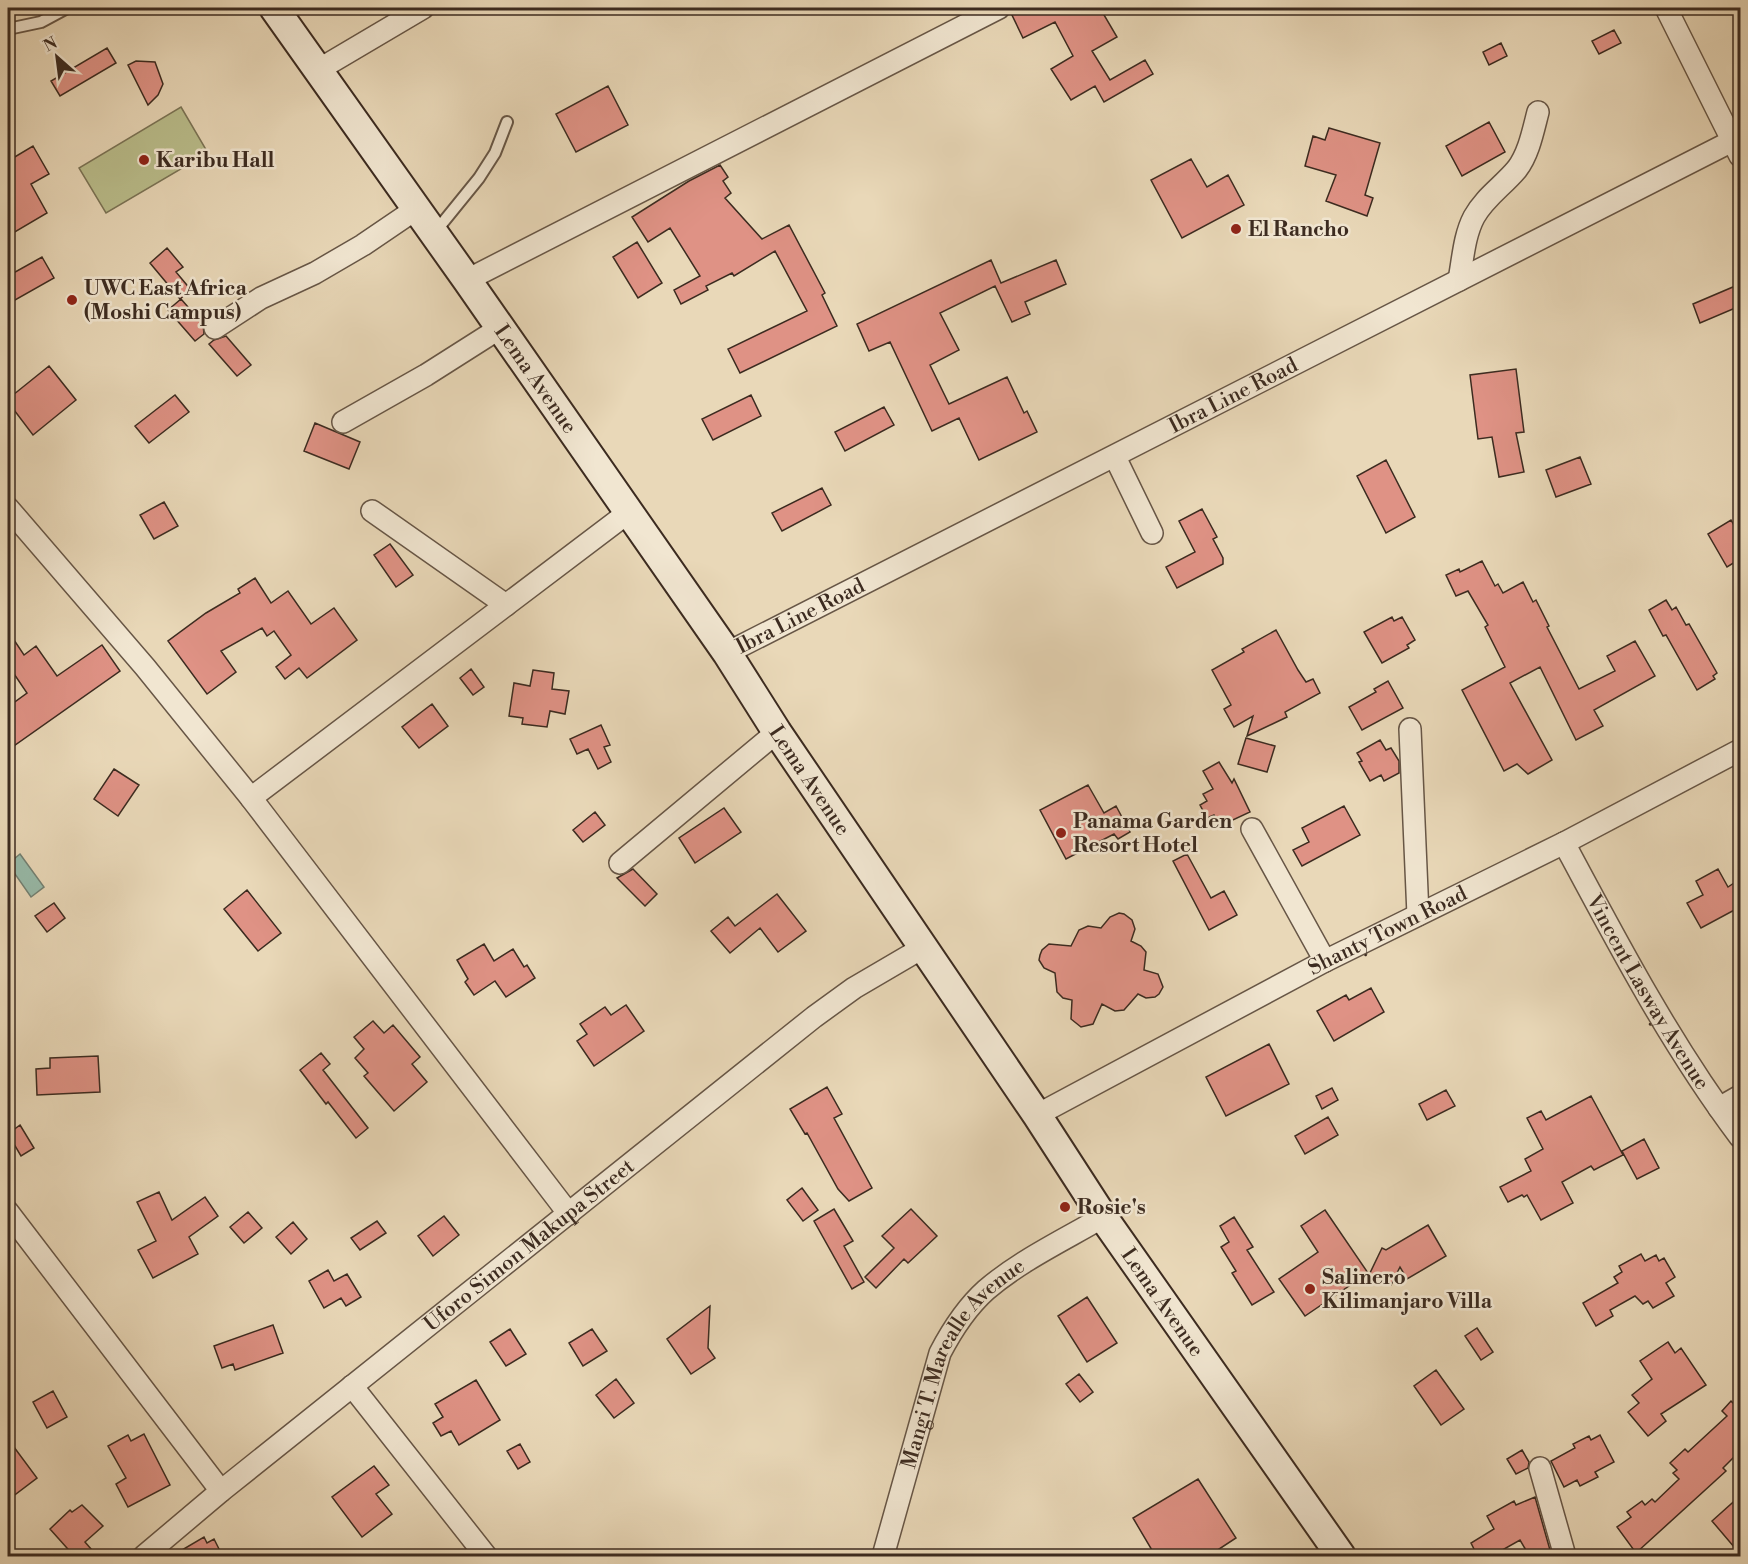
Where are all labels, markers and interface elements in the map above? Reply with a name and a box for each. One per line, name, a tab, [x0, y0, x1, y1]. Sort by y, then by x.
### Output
north arrow	[27, 27, 87, 87]
text: N	[40, 33, 61, 56]
place label: Karibu Hall	[156, 148, 275, 174]
marker: Karibu Hall	[137, 153, 151, 167]
place label: El Rancho	[1248, 217, 1349, 243]
marker: El Rancho	[1229, 222, 1243, 236]
place label: UWC East Africa (Moshi Campus)	[84, 276, 247, 326]
marker: UWC East Africa (Moshi Campus)	[65, 293, 79, 307]
street label: Lema Avenue	[488, 320, 582, 439]
street label: Ibra Line Road	[1165, 352, 1302, 440]
street label: Ibra Line Road	[732, 573, 869, 660]
street label: Lema Avenue	[762, 721, 855, 841]
place label: Panama Garden Resort Hotel	[1073, 809, 1232, 859]
marker: Panama Garden Resort Hotel	[1054, 826, 1068, 840]
street label: Shanty Town Road	[1304, 881, 1472, 982]
street label: Vincent Lasway Avenue	[1580, 889, 1715, 1095]
street label: Uforo Simon Makupa Street	[419, 1153, 640, 1338]
place label: Rosie's	[1077, 1195, 1146, 1221]
marker: Rosie's	[1058, 1200, 1072, 1214]
street label: Lema Avenue	[1115, 1243, 1209, 1362]
street label: Mangi T. Marealle Avenue	[896, 1253, 1030, 1472]
place label: Salinero Kilimanjaro Villa	[1322, 1265, 1493, 1315]
marker: Salinero Kilimanjaro Villa	[1303, 1282, 1317, 1296]

